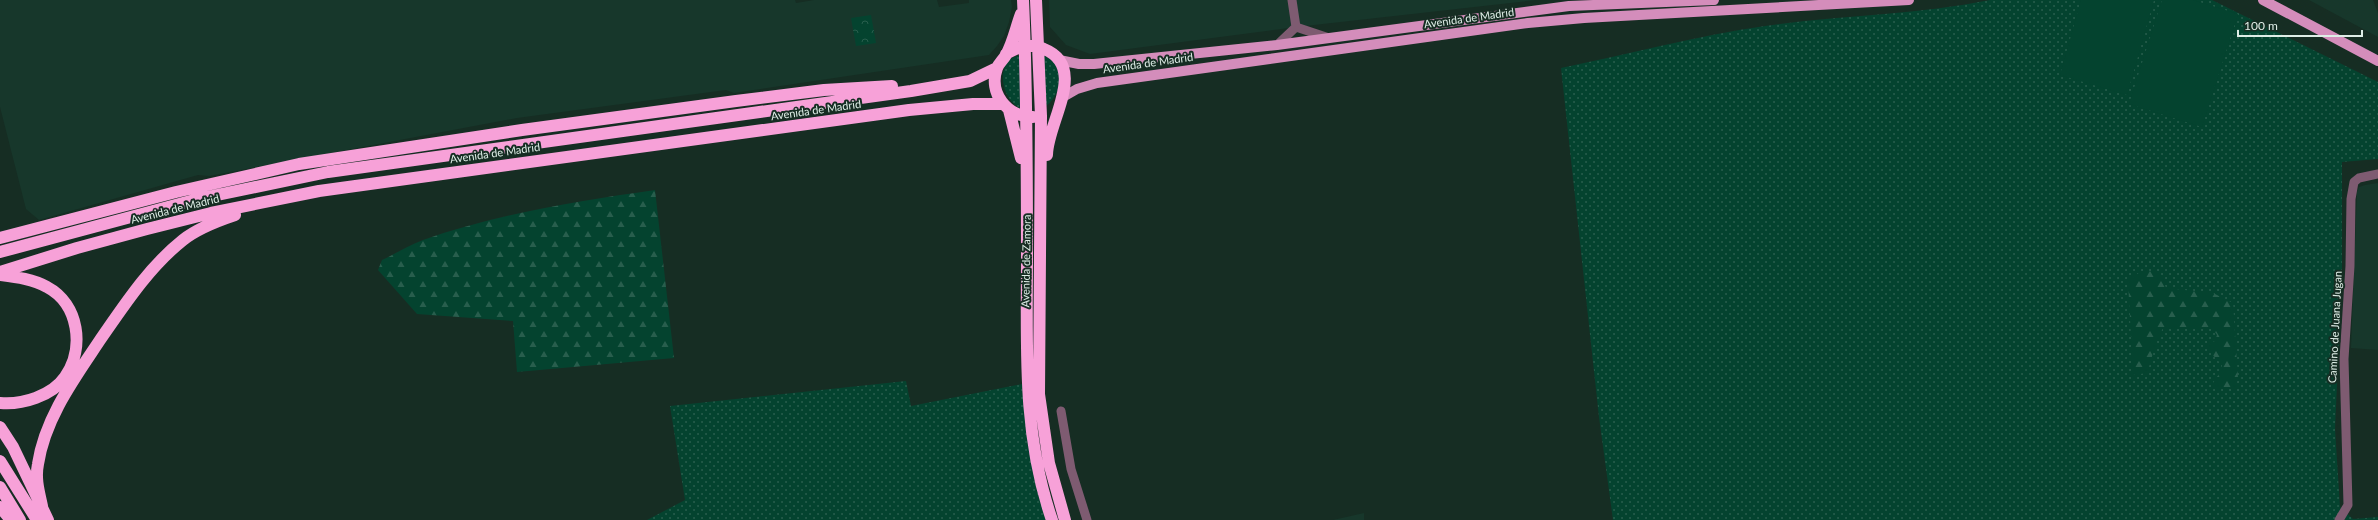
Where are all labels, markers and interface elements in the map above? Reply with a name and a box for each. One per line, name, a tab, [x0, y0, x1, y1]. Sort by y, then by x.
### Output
street label: Avenida de Madrid	[1423, 5, 1515, 30]
scale bar	[2238, 12, 2362, 38]
text: 100 m	[2244, 18, 2278, 33]
street label: Avenida de Madrid	[1102, 50, 1194, 75]
street label: Avenida de Madrid	[770, 97, 862, 122]
street label: Avenida de Madrid	[449, 140, 541, 165]
street label: Avenida de Madrid	[129, 191, 221, 226]
street label: Avenida de Zamora	[1018, 214, 1033, 308]
street label: Camino de Juana Jugan	[2325, 271, 2344, 383]

